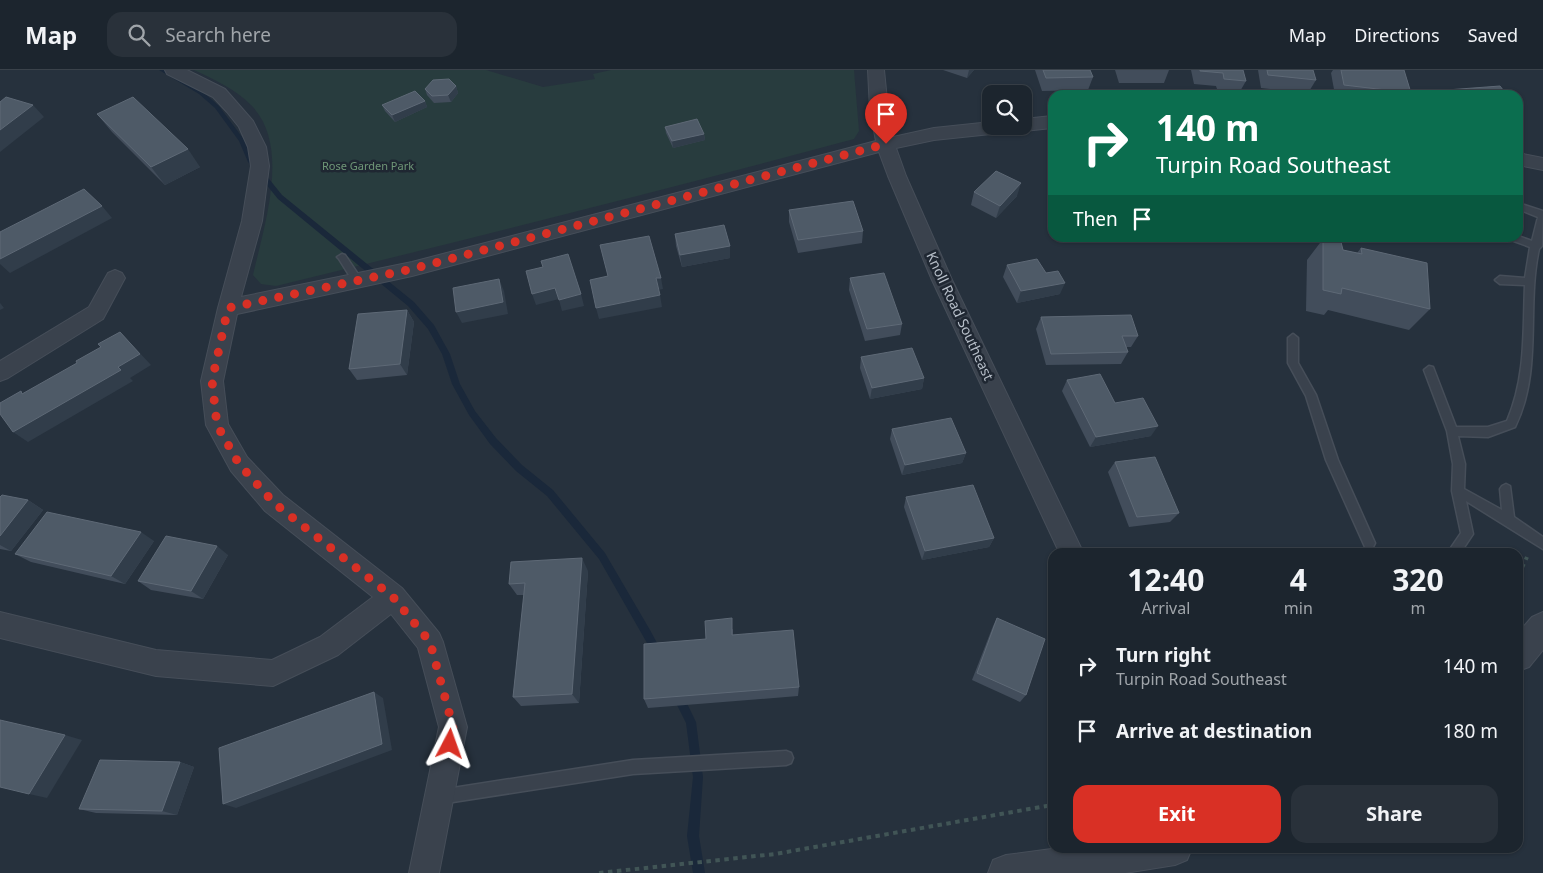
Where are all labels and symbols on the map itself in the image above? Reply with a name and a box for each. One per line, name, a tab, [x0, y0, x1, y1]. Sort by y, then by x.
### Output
pin	[865, 93, 907, 144]
park label: Rose Garden Park	[322, 158, 414, 173]
street label: Knoll Road Southeast	[922, 248, 999, 383]
position arrow	[423, 717, 475, 769]

